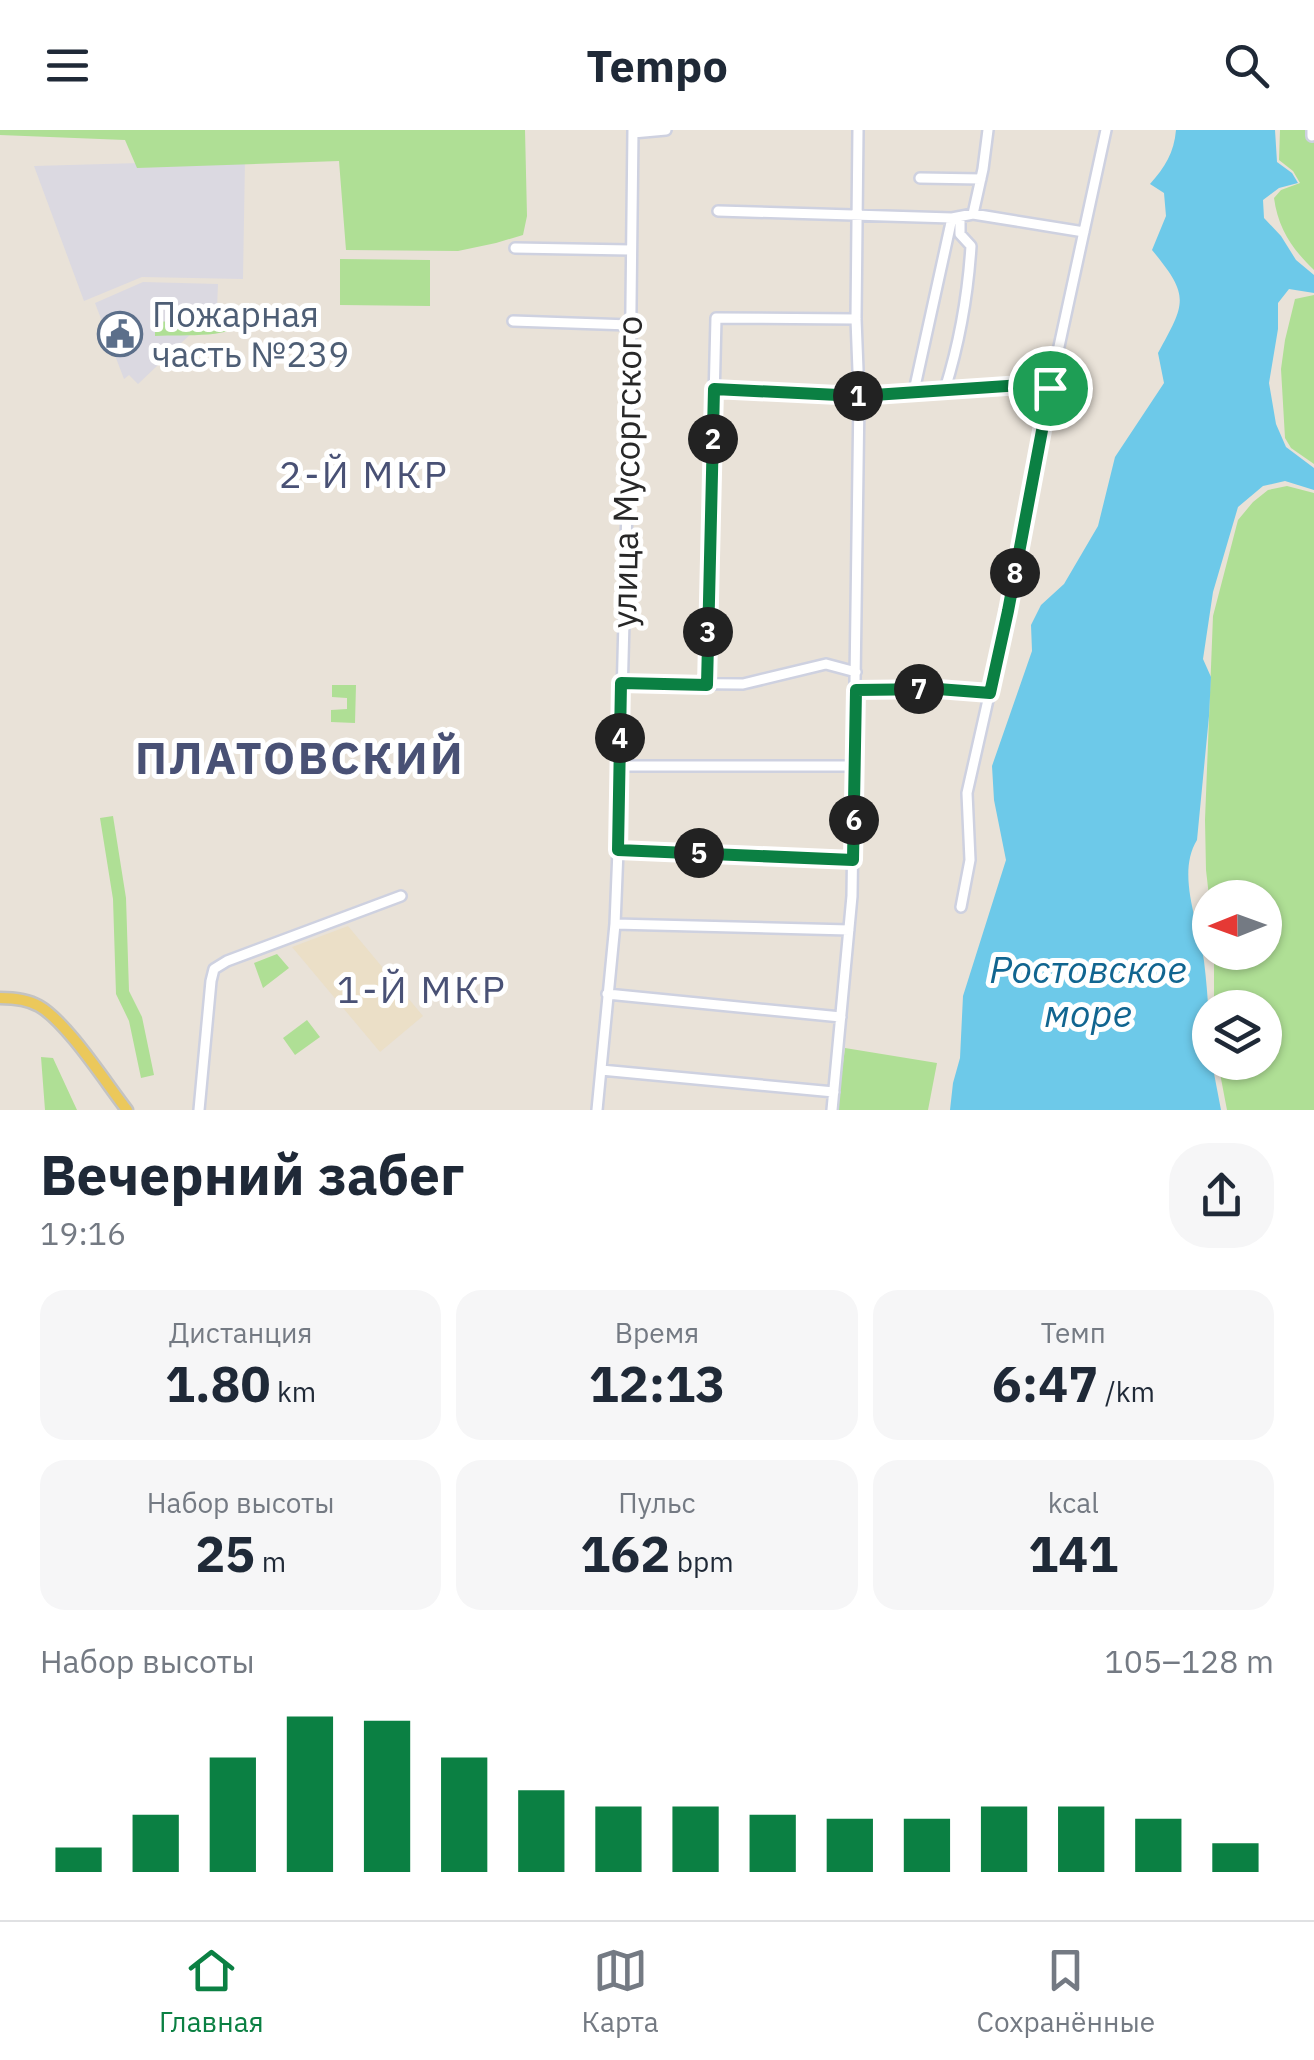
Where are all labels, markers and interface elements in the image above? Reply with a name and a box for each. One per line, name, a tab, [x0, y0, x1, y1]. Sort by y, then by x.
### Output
text: Tempo	[586, 36, 728, 94]
icon: menu	[40, 38, 95, 93]
icon: search	[1219, 38, 1274, 93]
place label: Пожарная часть №239	[152, 291, 349, 377]
public building icon: Пожарная часть №239	[97, 311, 143, 357]
street label: улица Мусоргского	[600, 315, 652, 629]
pin	[1008, 346, 1093, 431]
icon: arrive	[1023, 361, 1078, 416]
pin: 1	[833, 371, 883, 421]
text: 1	[850, 377, 866, 414]
pin: 2	[688, 414, 738, 464]
text: 2	[705, 420, 721, 457]
district label: 2-Й МКР	[279, 449, 449, 498]
pin: 8	[990, 548, 1040, 598]
text: 8	[1007, 554, 1023, 591]
pin: 3	[683, 607, 733, 657]
text: 3	[700, 613, 716, 650]
pin: 7	[894, 664, 944, 714]
text: 7	[911, 670, 927, 707]
pin: 4	[595, 713, 645, 763]
text: 4	[612, 719, 628, 756]
district label: ПЛАТОВСКИЙ	[135, 728, 465, 786]
pin: 6	[829, 795, 879, 845]
text: 6	[846, 801, 862, 838]
pin: 5	[674, 828, 724, 878]
text: 5	[691, 834, 707, 871]
north arrow	[1192, 880, 1282, 970]
map controls	[1192, 880, 1282, 1080]
water label: Ростовское море	[989, 944, 1187, 1037]
district label: 1-Й МКР	[337, 964, 507, 1013]
button: layers	[1192, 990, 1282, 1080]
text: Вечерний забег	[40, 1139, 464, 1210]
button: share	[1169, 1143, 1274, 1248]
text: 19:16	[40, 1212, 126, 1254]
text: Дистанция	[169, 1314, 312, 1351]
text: Время	[615, 1314, 699, 1351]
text: Темп	[1041, 1314, 1106, 1351]
text: 1.80	[165, 1351, 271, 1416]
text: 12:13	[589, 1351, 725, 1416]
text: 6:47	[992, 1351, 1098, 1416]
text: km	[271, 1373, 316, 1410]
text: /km	[1098, 1373, 1155, 1410]
text: Набор высоты	[147, 1484, 335, 1521]
text: Пульс	[618, 1484, 696, 1521]
text: kcal	[1048, 1484, 1099, 1521]
text: 25	[195, 1521, 255, 1586]
text: 162	[580, 1521, 670, 1586]
text: 141	[1028, 1521, 1118, 1586]
text: m	[255, 1543, 286, 1580]
text: bpm	[670, 1543, 734, 1580]
text: Набор высоты	[40, 1640, 255, 1682]
text: 105–128 m	[1104, 1640, 1274, 1682]
tab: Главная	[159, 1943, 264, 2040]
tab: Карта	[582, 1943, 659, 2040]
tab: Сохранённые	[977, 1943, 1155, 2040]

